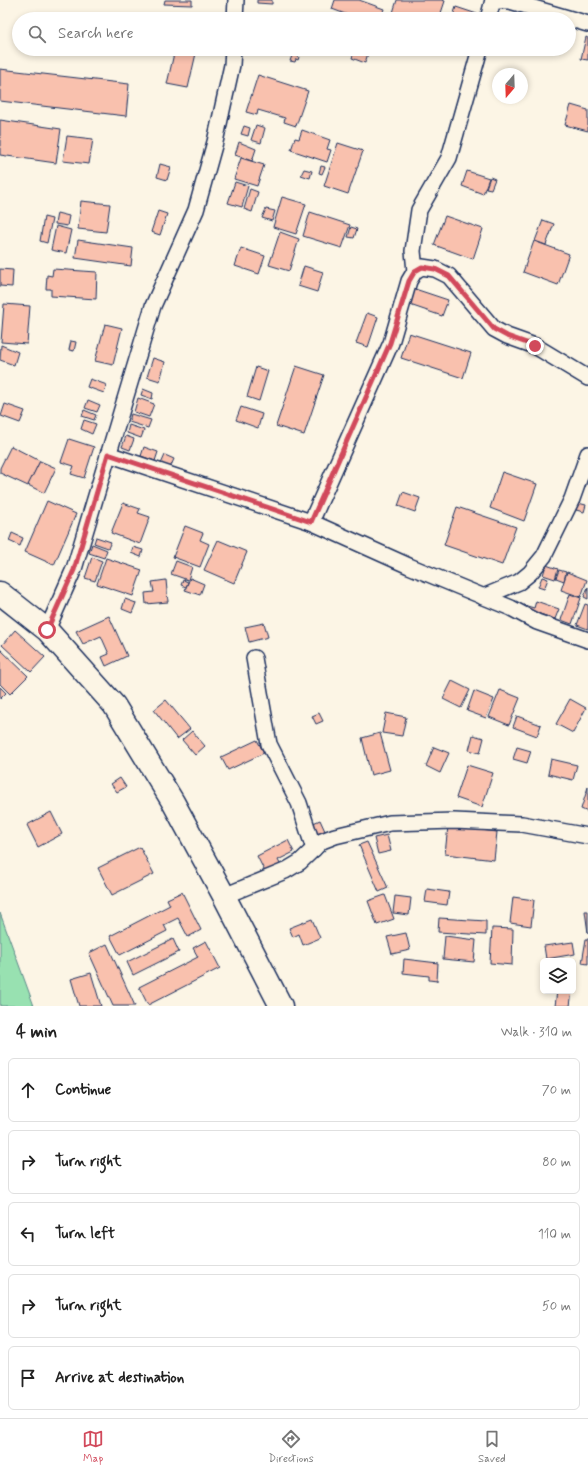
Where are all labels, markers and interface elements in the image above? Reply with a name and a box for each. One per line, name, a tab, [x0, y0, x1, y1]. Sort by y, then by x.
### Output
search box	[12, 12, 576, 56]
icon: search	[26, 23, 48, 45]
text: Search here	[58, 24, 134, 44]
north arrow	[492, 68, 528, 104]
route end	[526, 337, 544, 355]
route start	[38, 621, 56, 639]
map controls	[540, 958, 576, 994]
button: layers	[540, 958, 576, 994]
text: 4 min	[16, 1021, 57, 1043]
text: Walk · 310 m	[501, 1024, 572, 1041]
icon: ahead	[17, 1079, 39, 1101]
text: Continue	[55, 1080, 111, 1100]
text: 70 m	[542, 1082, 571, 1099]
icon: right	[17, 1151, 39, 1173]
text: Turn right	[55, 1152, 122, 1172]
text: 80 m	[542, 1154, 571, 1171]
icon: left	[17, 1223, 39, 1245]
text: Turn left	[55, 1224, 115, 1244]
text: 110 m	[538, 1226, 571, 1243]
icon: right	[17, 1295, 39, 1317]
text: Turn right	[55, 1296, 122, 1316]
text: 50 m	[542, 1298, 571, 1315]
icon: arrive	[17, 1367, 39, 1389]
text: Arrive at destination	[55, 1368, 184, 1388]
tab: Map	[82, 1428, 104, 1466]
tab: Directions	[268, 1428, 314, 1466]
tab: Saved	[478, 1428, 506, 1466]

